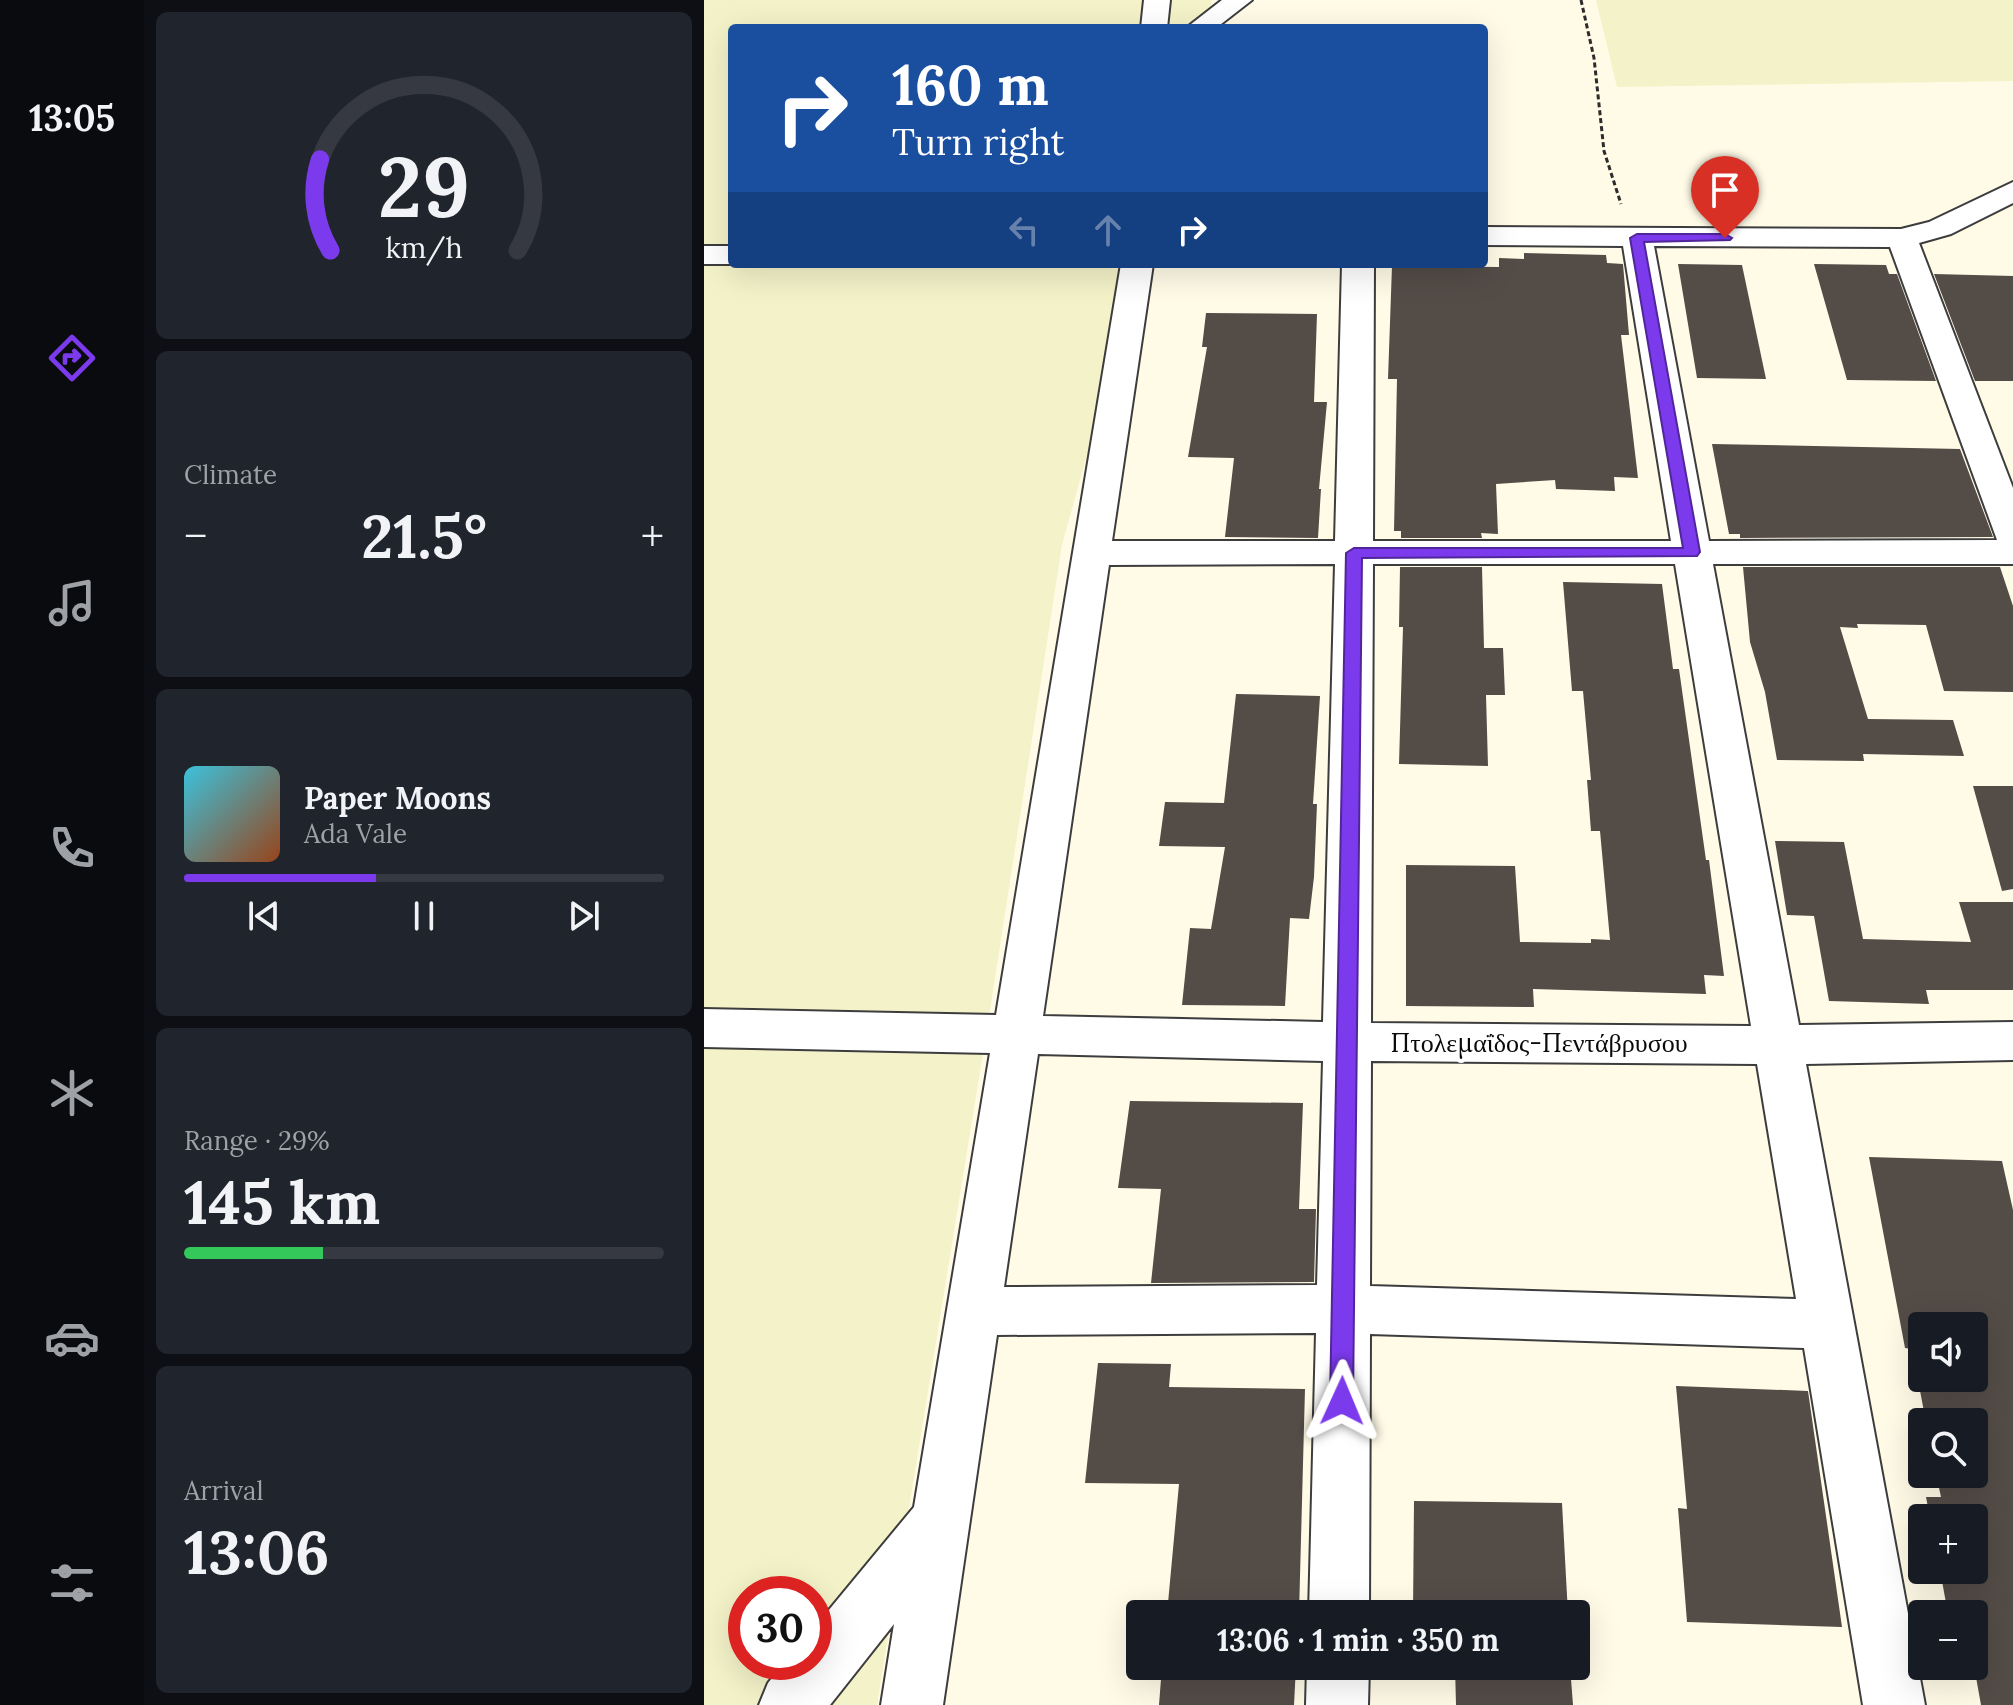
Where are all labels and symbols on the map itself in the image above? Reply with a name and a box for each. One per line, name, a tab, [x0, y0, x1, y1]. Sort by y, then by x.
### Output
pin	[1691, 156, 1759, 238]
street label: Πτολεμαΐδος-Πεντάβρυσου	[1390, 1026, 1688, 1059]
position arrow	[1300, 1359, 1384, 1443]
speed limit sign: 30	[728, 1576, 832, 1680]

